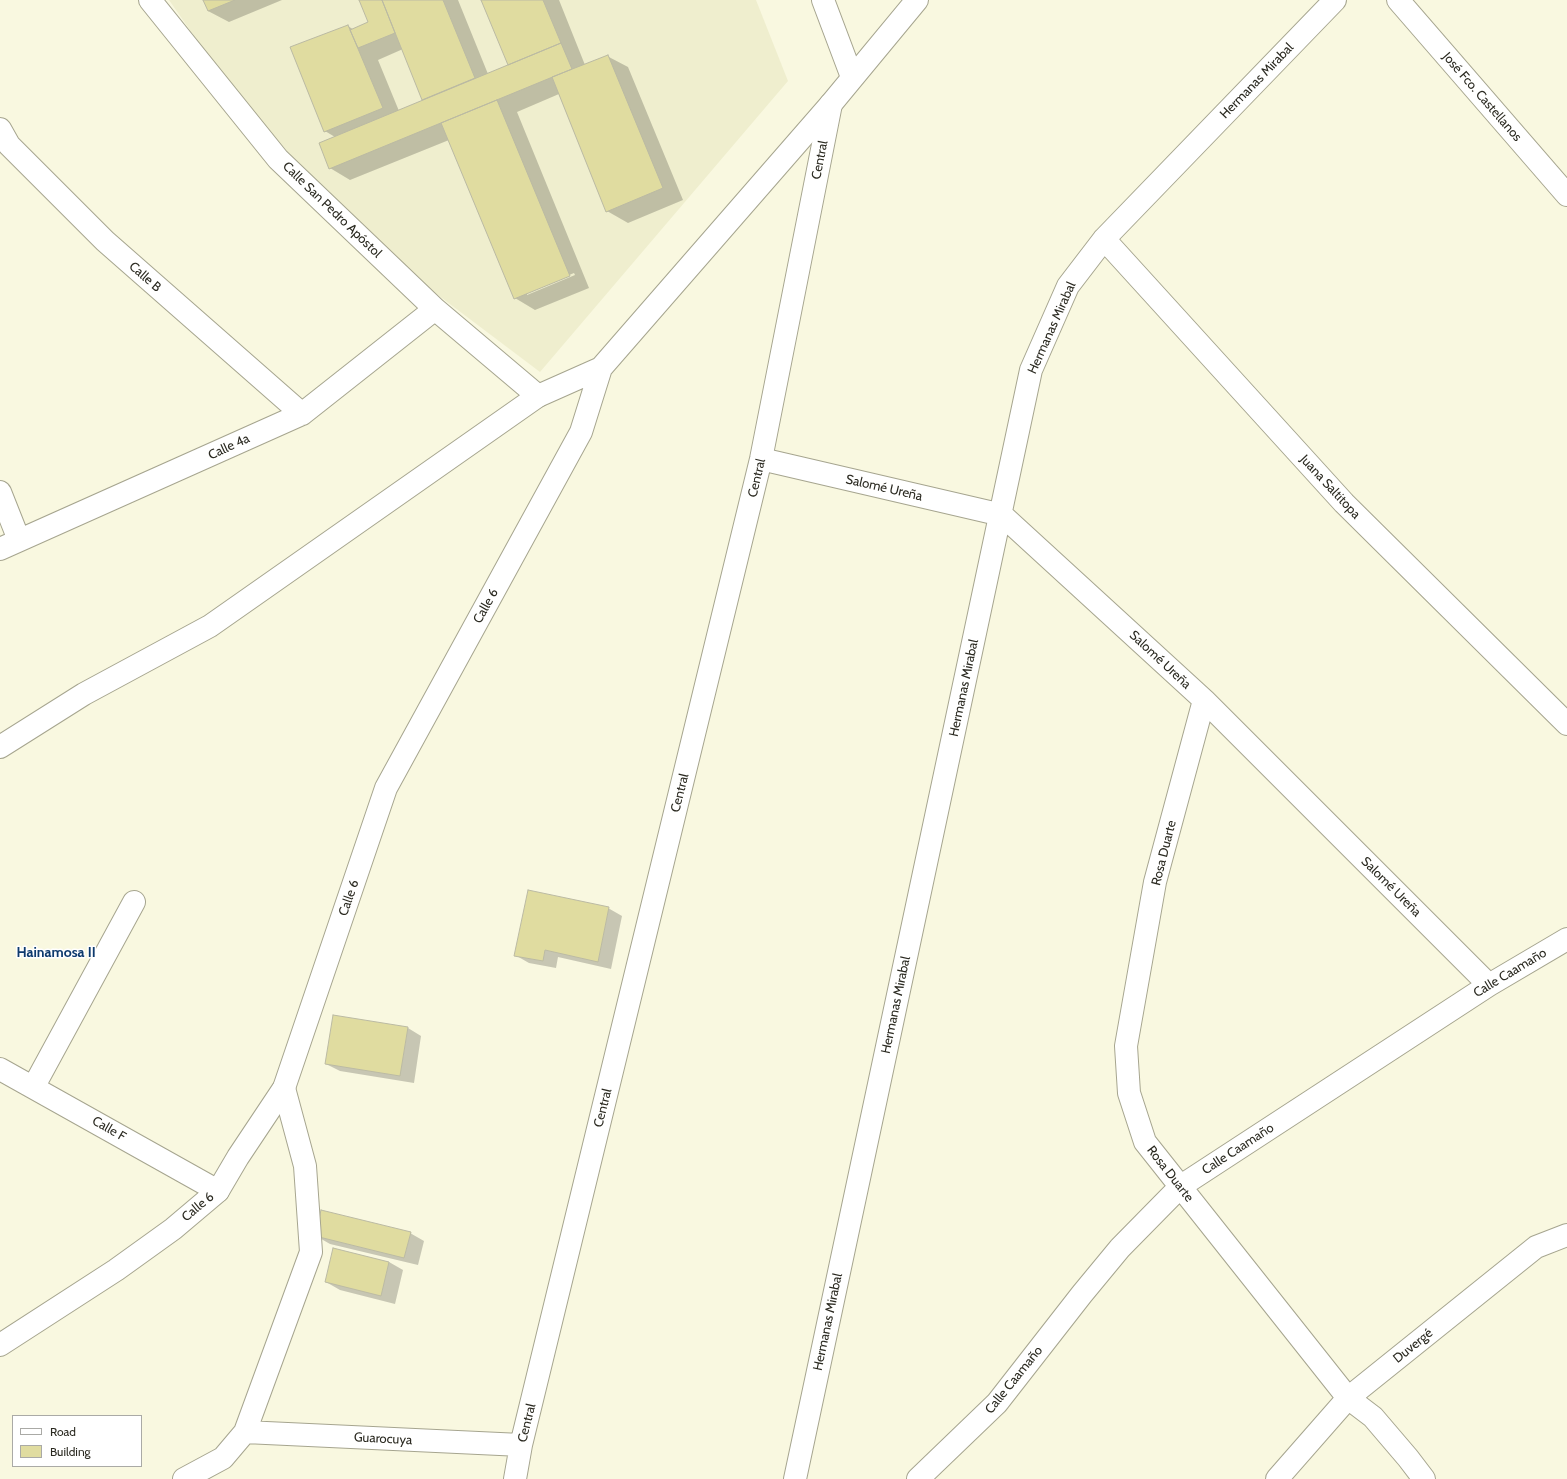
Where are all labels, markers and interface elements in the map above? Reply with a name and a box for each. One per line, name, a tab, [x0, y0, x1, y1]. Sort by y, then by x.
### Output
street label: Hermanas Mirabal	[1217, 40, 1297, 122]
street label: José Fco. Castellanos	[1439, 49, 1525, 145]
street label: Central	[809, 139, 831, 181]
street label: Calle San Pedro Apóstol	[279, 159, 385, 261]
street label: Calle B	[126, 259, 164, 295]
street label: Hermanas Mirabal	[1025, 280, 1079, 376]
street label: Calle 4a	[206, 431, 252, 463]
street label: Juana Saltitopa	[1296, 452, 1364, 522]
street label: Central	[745, 457, 769, 499]
street label: Salomé Ureña	[844, 472, 924, 504]
street label: Calle 6	[470, 586, 502, 626]
street label: Salomé Ureña	[1126, 628, 1194, 692]
street label: Hermanas Mirabal	[946, 638, 982, 738]
street label: Central	[668, 772, 692, 814]
street label: Rosa Duarte	[1148, 819, 1180, 887]
street label: Salomé Ureña	[1358, 854, 1424, 920]
street label: Calle 6	[336, 878, 362, 918]
district label: Hainamosa II	[16, 945, 96, 961]
street label: Calle Caamaño	[1471, 945, 1549, 1001]
street label: Hermanas Mirabal	[878, 955, 914, 1055]
street label: Central	[591, 1087, 615, 1129]
street label: Calle F	[89, 1113, 129, 1145]
street label: Calle Caamaño	[1199, 1120, 1277, 1178]
street label: Rosa Duarte	[1143, 1143, 1197, 1205]
street label: Calle 6	[179, 1189, 217, 1225]
street label: Hermanas Mirabal	[810, 1272, 846, 1372]
street label: Duvergé	[1390, 1325, 1436, 1367]
street label: Calle Caamaño	[982, 1343, 1046, 1417]
street label: Central	[515, 1402, 539, 1444]
legend	[12, 1415, 142, 1467]
text: Road	[50, 1424, 76, 1439]
street label: Guarocuya	[354, 1430, 412, 1448]
text: Building	[50, 1444, 91, 1459]

